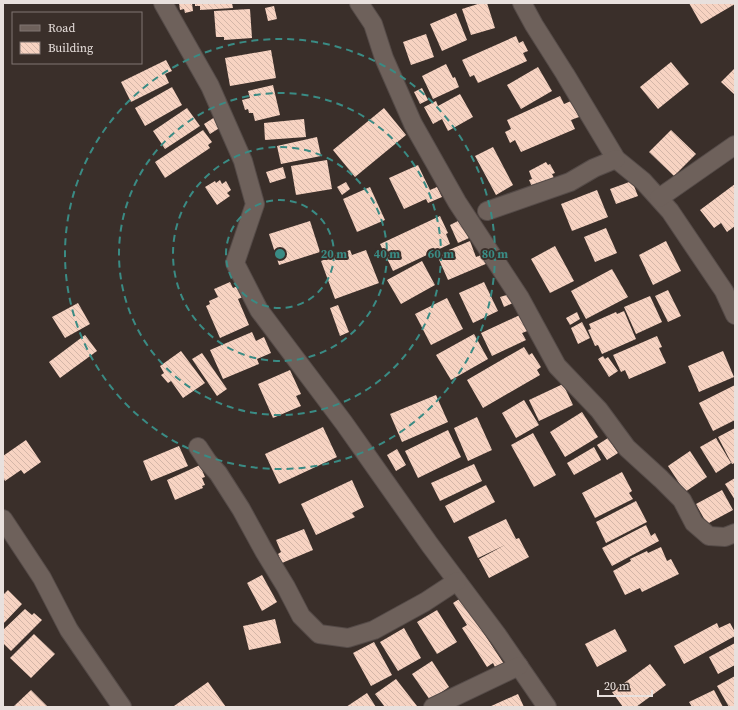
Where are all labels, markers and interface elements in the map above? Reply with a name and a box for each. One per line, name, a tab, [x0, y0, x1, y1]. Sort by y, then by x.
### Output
legend	[12, 12, 142, 64]
text: Road	[48, 20, 75, 36]
text: Building	[48, 40, 93, 56]
text: 20 m	[321, 246, 347, 262]
text: 40 m	[374, 246, 400, 262]
text: 60 m	[428, 246, 454, 262]
text: 80 m	[482, 246, 508, 262]
centre of rings	[273, 247, 287, 261]
scale bar	[598, 672, 652, 698]
text: 20 m	[604, 678, 630, 694]

